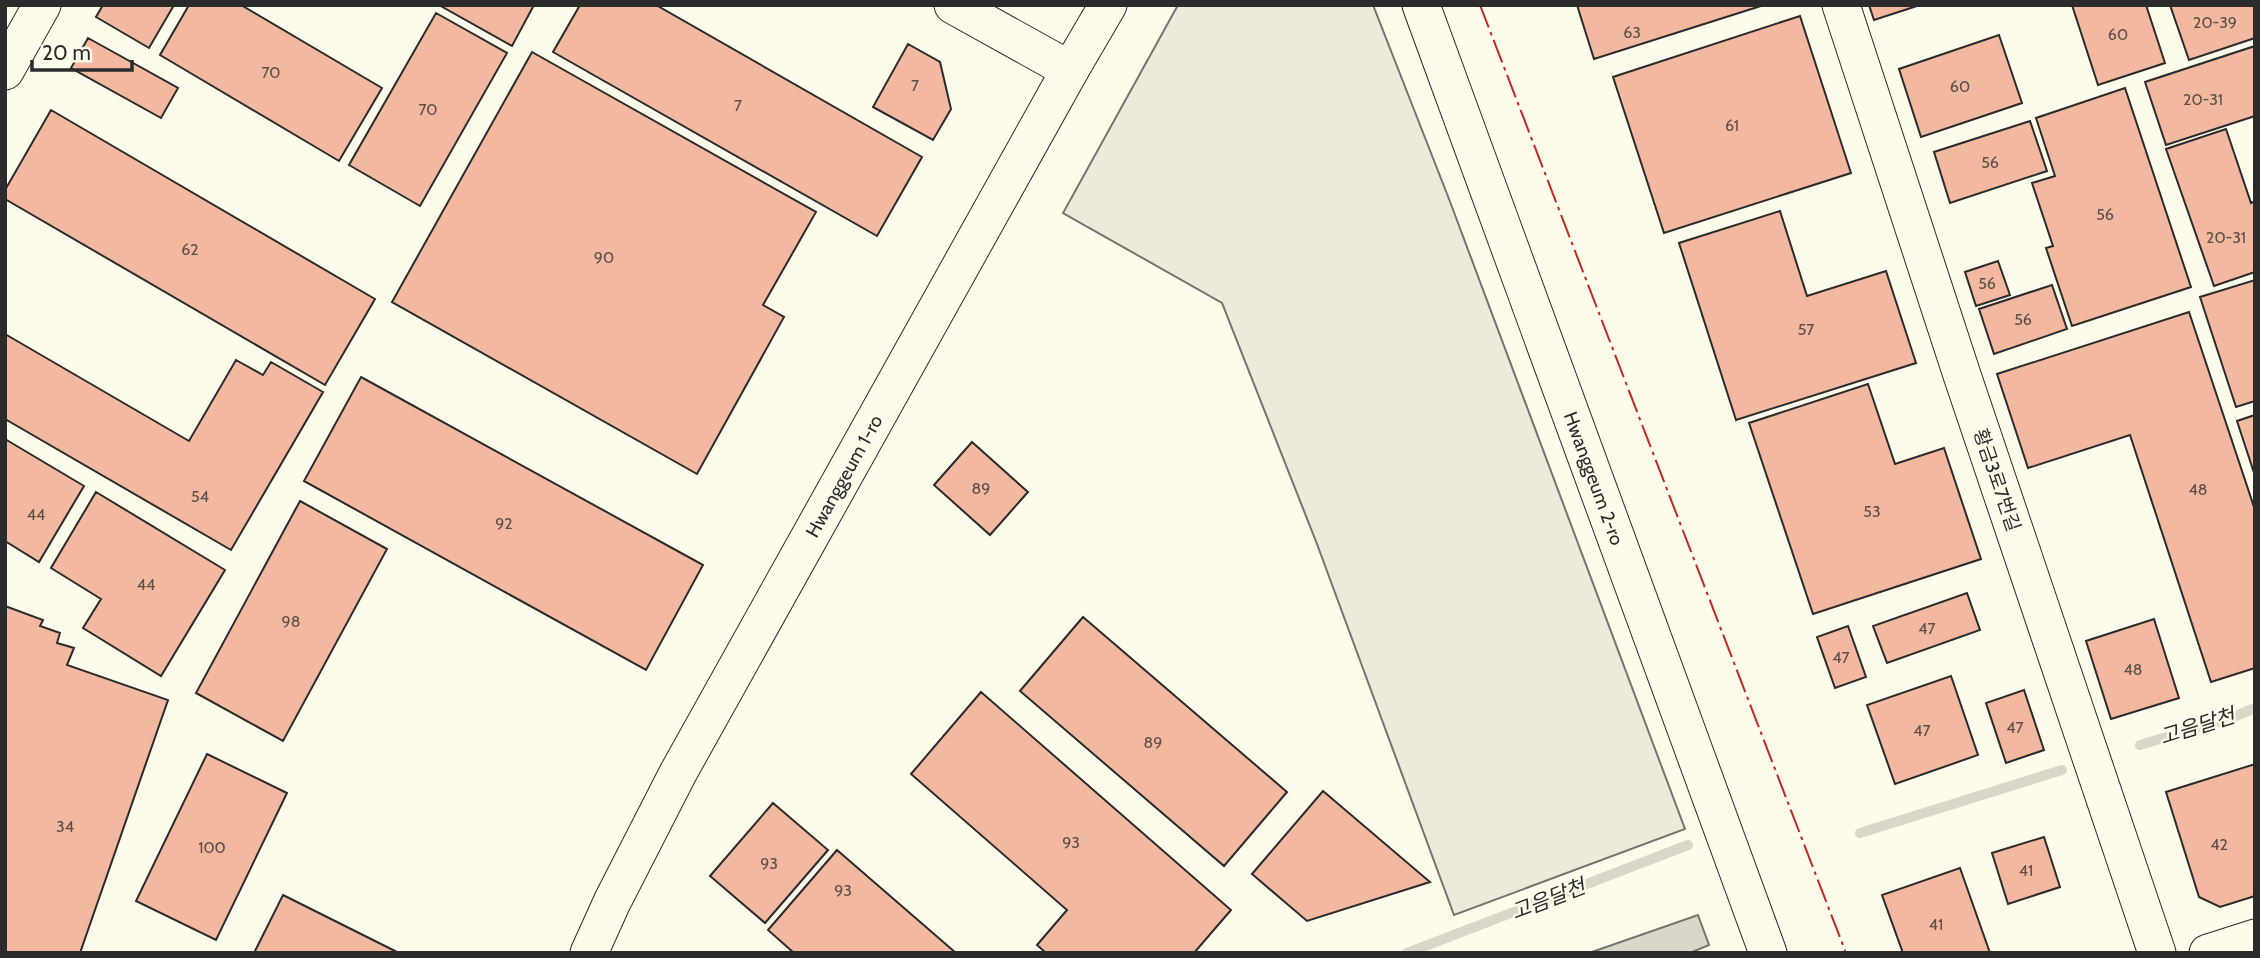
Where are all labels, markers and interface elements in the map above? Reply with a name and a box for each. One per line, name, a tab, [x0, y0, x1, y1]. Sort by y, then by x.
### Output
house number: 20-39	[2193, 13, 2237, 32]
house number: 63	[1623, 23, 1641, 42]
house number: 60	[2108, 25, 2128, 44]
scale bar	[32, 28, 131, 72]
text: 20 m	[42, 40, 91, 65]
house number: 70	[261, 63, 281, 82]
house number: 7	[911, 76, 919, 95]
house number: 60	[1950, 77, 1970, 96]
house number: 20-31	[2183, 90, 2223, 109]
house number: 7	[734, 96, 742, 115]
house number: 70	[418, 100, 438, 119]
house number: 61	[1725, 116, 1739, 135]
house number: 56	[1981, 153, 1999, 172]
house number: 56	[2096, 205, 2114, 224]
house number: 20-31	[2206, 228, 2246, 247]
house number: 62	[181, 240, 199, 259]
house number: 90	[594, 248, 614, 267]
house number: 56	[1978, 274, 1996, 293]
house number: 56	[2014, 310, 2032, 329]
house number: 57	[1798, 320, 1814, 339]
street label: Hwanggeum 2-ro	[1559, 408, 1629, 548]
street label: Hwanggeum 1-ro	[800, 411, 887, 541]
street label: 황금3로7번길	[1969, 426, 2025, 534]
house number: 89	[972, 479, 990, 498]
house number: 48	[2189, 480, 2207, 499]
house number: 54	[191, 487, 209, 506]
house number: 53	[1863, 502, 1881, 521]
house number: 44	[27, 505, 45, 524]
house number: 92	[495, 514, 513, 533]
house number: 44	[137, 575, 155, 594]
house number: 98	[282, 612, 300, 631]
house number: 47	[1918, 619, 1936, 638]
house number: 47	[1832, 648, 1850, 667]
house number: 48	[2124, 660, 2142, 679]
water label: 고음달천	[2156, 702, 2240, 749]
house number: 47	[2006, 718, 2024, 737]
house number: 47	[1913, 721, 1931, 740]
house number: 89	[1144, 733, 1162, 752]
house number: 34	[56, 817, 74, 836]
house number: 93	[1062, 833, 1080, 852]
house number: 42	[2210, 835, 2228, 854]
house number: 100	[198, 838, 226, 857]
house number: 93	[760, 854, 778, 873]
house number: 41	[2019, 861, 2033, 880]
water label: 고음달천	[1507, 873, 1591, 925]
house number: 93	[834, 881, 852, 900]
house number: 41	[1929, 915, 1943, 934]

